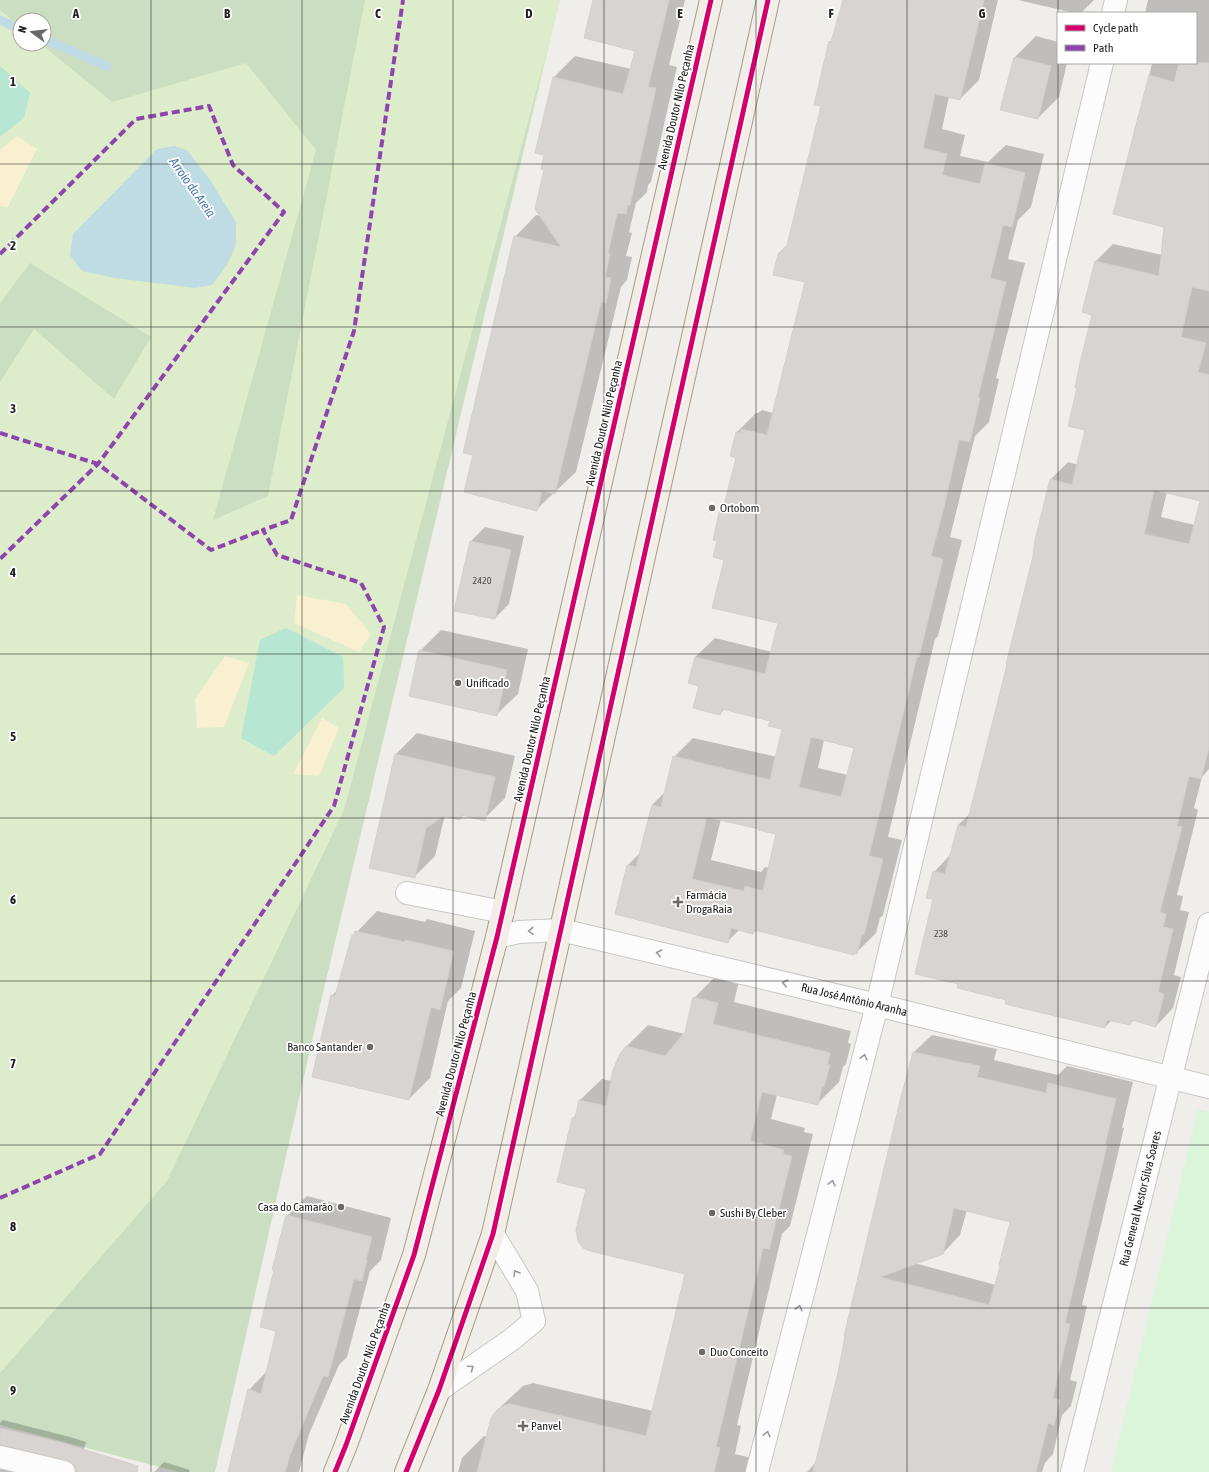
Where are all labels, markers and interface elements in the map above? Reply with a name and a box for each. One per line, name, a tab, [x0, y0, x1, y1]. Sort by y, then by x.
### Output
text: A	[72, 6, 80, 21]
text: B	[224, 6, 231, 21]
text: C	[375, 6, 381, 21]
text: D	[525, 6, 533, 21]
text: E	[677, 6, 683, 21]
text: F	[828, 6, 834, 21]
text: G	[979, 6, 986, 21]
north arrow	[12, 12, 52, 52]
legend	[1057, 12, 1197, 64]
text: Cycle path	[1093, 21, 1138, 35]
text: N	[16, 25, 29, 34]
text: Path	[1093, 41, 1114, 55]
street label: Avenida Doutor Nilo Peçanha	[655, 43, 697, 171]
text: 1	[10, 74, 16, 89]
water label: Arroio da Areia	[166, 154, 219, 220]
text: 2	[10, 238, 16, 253]
street label: Avenida Doutor Nilo Peçanha	[583, 359, 625, 487]
text: 3	[10, 401, 16, 416]
place label: Ortobom	[720, 501, 759, 515]
marker: Ortobom	[707, 503, 717, 513]
text: 4	[9, 565, 16, 580]
house number: 2420	[473, 575, 492, 586]
street label: Avenida Doutor Nilo Peçanha	[511, 675, 553, 803]
place label: Unificado	[466, 676, 509, 690]
marker: Unificado	[453, 678, 463, 688]
text: 5	[10, 729, 16, 744]
place label: Farmácia DrogaRaia	[686, 888, 732, 916]
text: 6	[10, 892, 16, 907]
marker: Farmácia DrogaRaia	[673, 897, 683, 907]
one-way arrow	[528, 927, 534, 936]
house number: 238	[934, 928, 948, 939]
one-way arrow	[655, 949, 662, 958]
one-way arrow	[782, 980, 788, 988]
street label: Rua José Antônio Aranha	[800, 980, 909, 1019]
street label: Avenida Doutor Nilo Peçanha	[433, 990, 479, 1118]
place label: Banco Santander	[287, 1040, 362, 1054]
marker: Banco Santander	[365, 1042, 375, 1052]
one-way arrow	[859, 1053, 868, 1060]
text: 7	[10, 1056, 16, 1071]
street label: Rua General Nestor Silva Soares	[1117, 1129, 1164, 1268]
one-way arrow	[827, 1179, 835, 1186]
place label: Casa do Camarão	[258, 1200, 333, 1214]
marker: Casa do Camarão	[336, 1202, 346, 1212]
place label: Sushi By Cleber	[720, 1206, 787, 1220]
marker: Sushi By Cleber	[707, 1208, 717, 1218]
text: 8	[10, 1219, 16, 1234]
one-way arrow	[514, 1270, 521, 1277]
street label: Avenida Doutor Nilo Peçanha	[336, 1300, 394, 1426]
one-way arrow	[794, 1305, 803, 1312]
place label: Duo Conceito	[710, 1345, 769, 1359]
marker: Duo Conceito	[697, 1347, 707, 1357]
one-way arrow	[467, 1366, 474, 1373]
text: 9	[10, 1383, 16, 1398]
place label: Panvel	[531, 1419, 562, 1433]
marker: Panvel	[518, 1421, 528, 1431]
one-way arrow	[762, 1431, 770, 1437]

